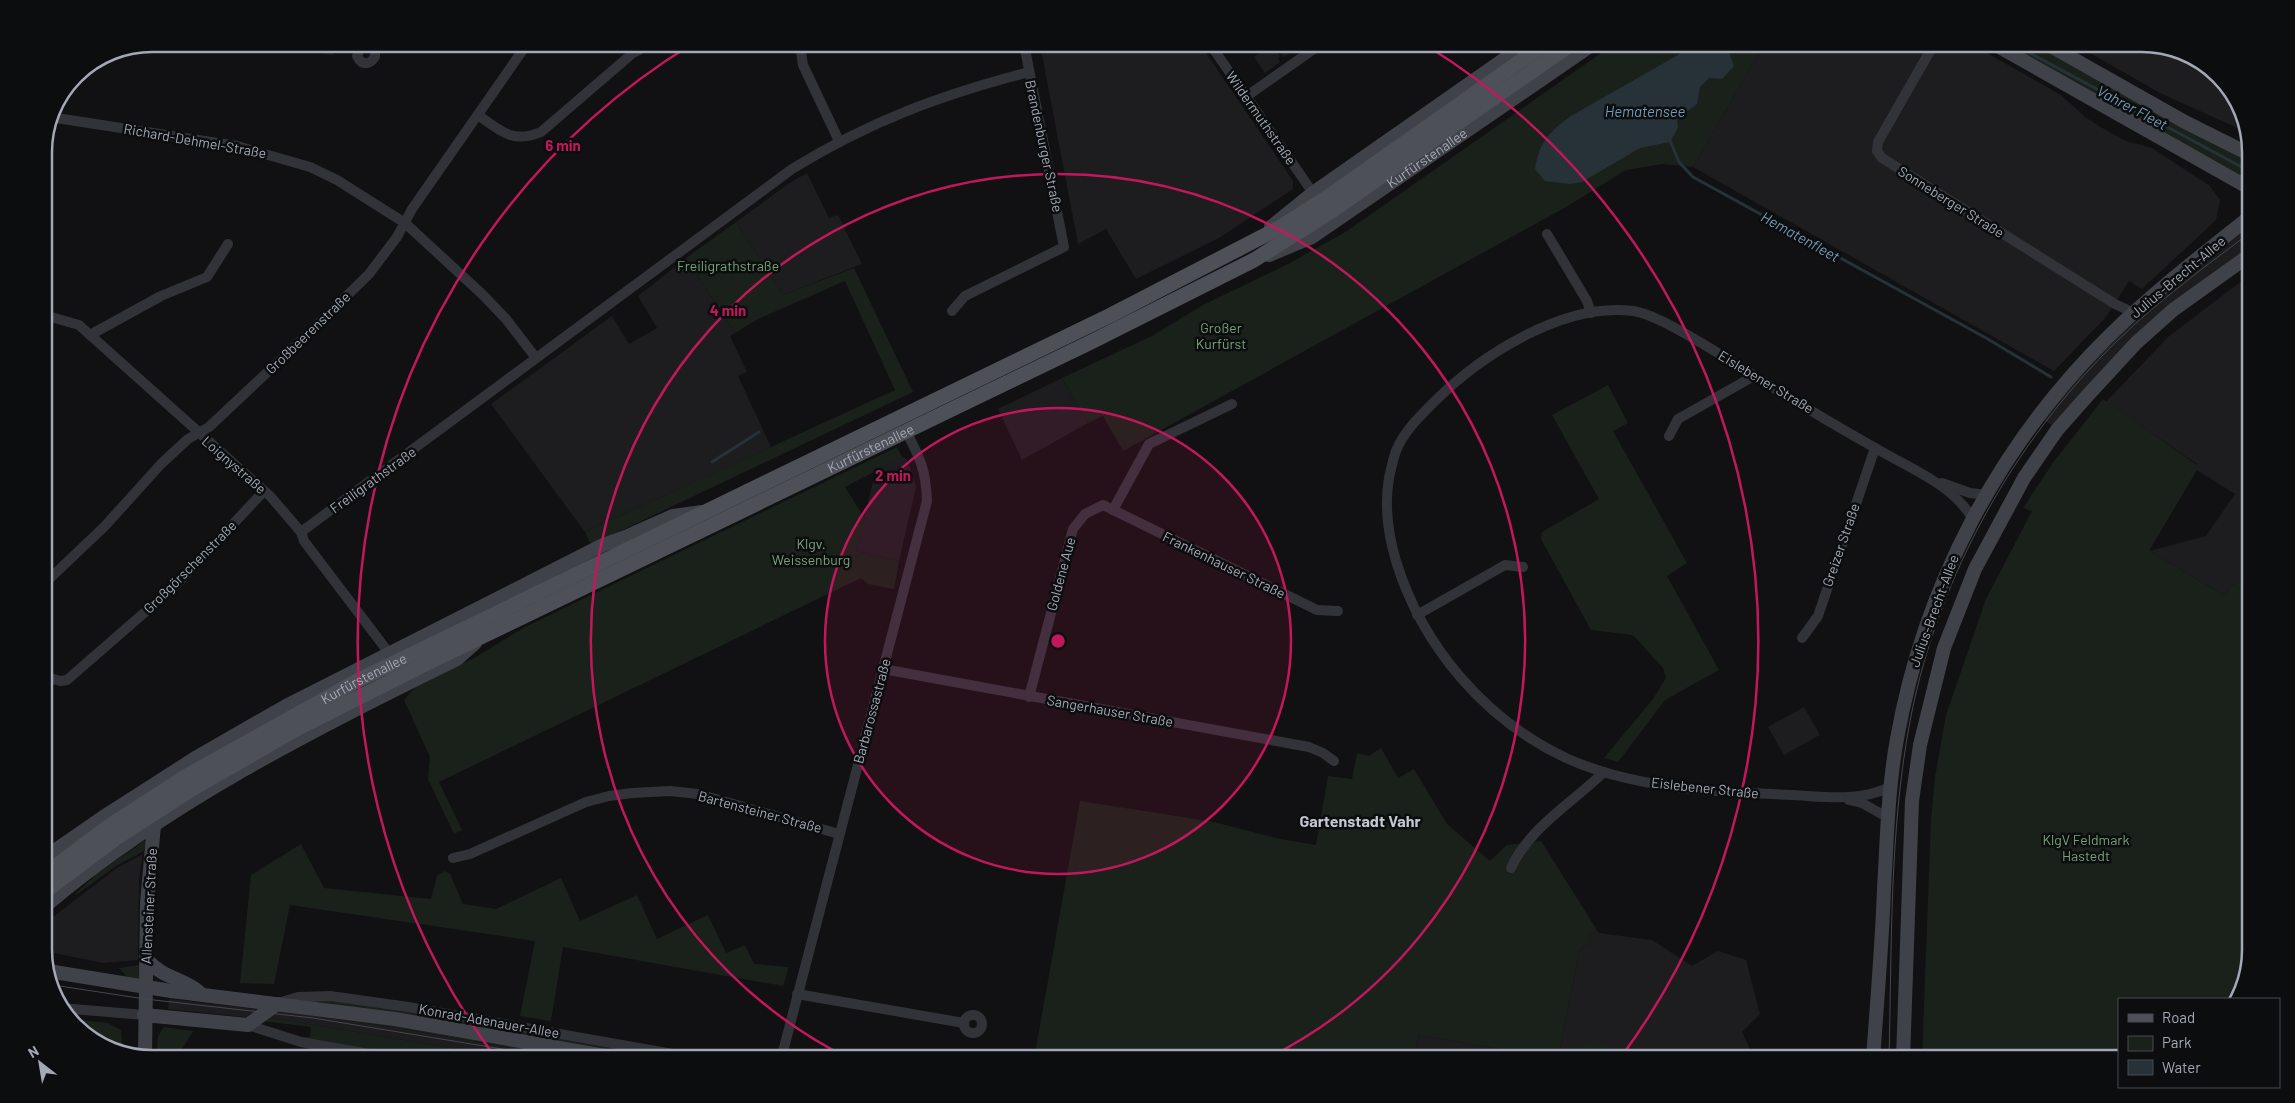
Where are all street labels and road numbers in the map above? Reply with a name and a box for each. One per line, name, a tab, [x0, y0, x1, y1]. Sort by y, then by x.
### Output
street label: Wildermuthstraße	[1223, 68, 1300, 168]
street label: Brandenburger Straße	[1022, 78, 1067, 214]
street label: Richard-Dehmel-Straße	[123, 120, 268, 161]
street label: Kurfürstenallee	[1383, 124, 1470, 191]
street label: Sonneberger Straße	[1895, 162, 2007, 241]
street label: Julius-Brecht-Allee	[2127, 232, 2229, 321]
street label: Großbeerenstraße	[262, 288, 353, 377]
street label: Eislebener Straße	[1716, 346, 1817, 417]
street label: Kurfürstenallee	[824, 420, 917, 476]
street label: Loignystraße	[199, 432, 270, 497]
street label: Freiligrathstraße	[326, 443, 419, 517]
street label: Greizer Straße	[1818, 501, 1863, 589]
street label: Großgörschenstraße	[140, 517, 240, 617]
street label: Frankenhauser Straße	[1160, 527, 1288, 602]
street label: Goldene Aue	[1043, 535, 1079, 613]
street label: Julius-Brecht-Allee	[1905, 552, 1962, 669]
street label: Kurfürstenallee	[318, 649, 409, 707]
street label: Barbarossastraße	[849, 656, 894, 765]
street label: Sangerhauser Straße	[1046, 691, 1175, 730]
street label: Eislebener Straße	[1650, 773, 1760, 802]
street label: Bartensteiner Straße	[696, 787, 824, 836]
street label: Allensteiner Straße	[137, 848, 160, 964]
street label: Konrad-Adenauer-Allee	[417, 1000, 561, 1041]

